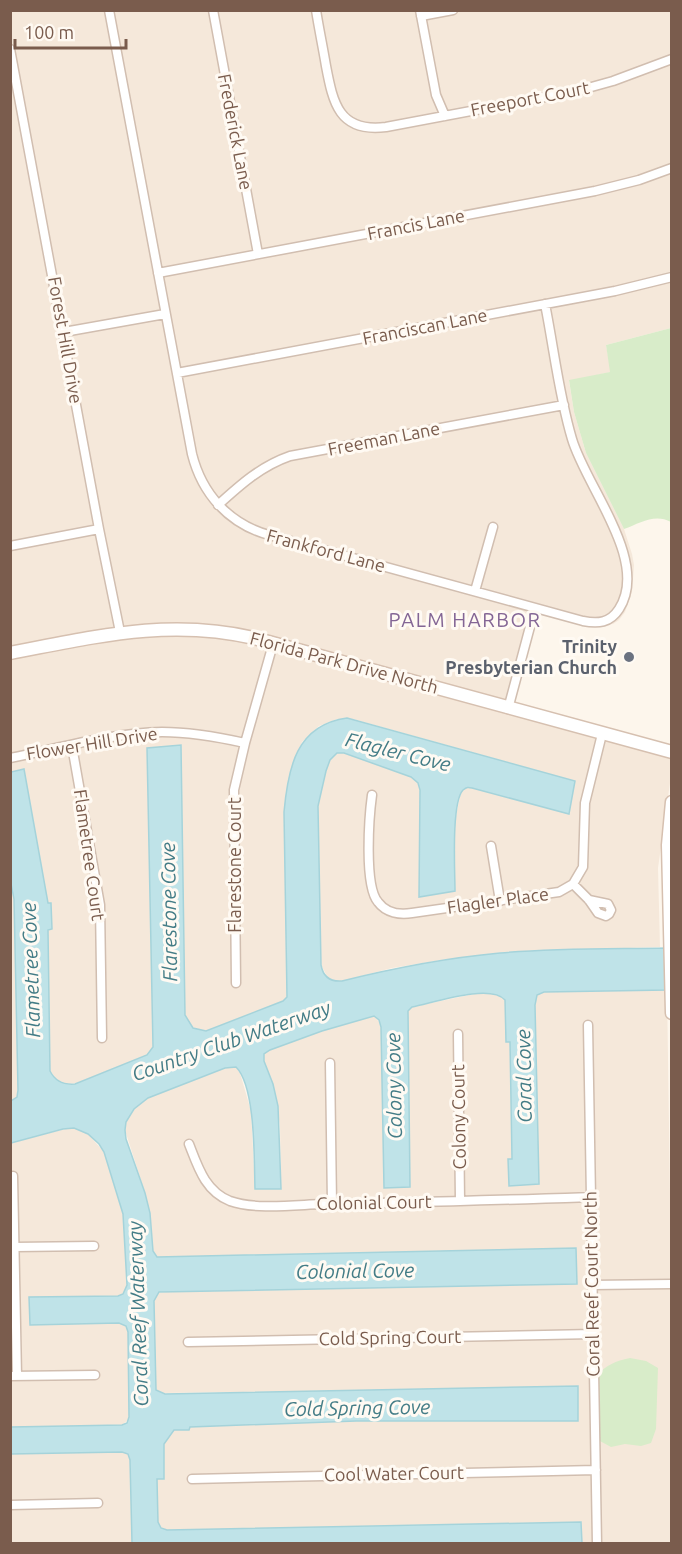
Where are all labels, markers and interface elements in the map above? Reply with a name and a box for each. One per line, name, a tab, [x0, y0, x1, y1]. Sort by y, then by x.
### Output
scale bar	[15, 12, 126, 50]
text: 100 m	[24, 22, 74, 42]
street label: Frederick Lane	[215, 72, 257, 192]
street label: Freeport Court	[469, 77, 591, 119]
street label: Francis Lane	[365, 205, 466, 243]
street label: Forest Hill Drive	[45, 275, 87, 405]
street label: Franciscan Lane	[361, 304, 489, 348]
street label: Freeman Lane	[326, 417, 442, 459]
street label: Frankford Lane	[265, 525, 388, 575]
district label: PALM HARBOR	[389, 608, 541, 631]
street label: Florida Park Drive North	[248, 627, 441, 697]
place label: Trinity Presbyterian Church	[445, 636, 617, 677]
marker: Trinity Presbyterian Church	[622, 650, 636, 664]
street label: Flower Hill Drive	[25, 723, 159, 763]
water label: Flagler Cove	[343, 727, 453, 776]
street label: Flametree Court	[71, 788, 109, 922]
street label: Flarestone Court	[224, 797, 244, 933]
water label: Flarestone Cove	[156, 842, 181, 982]
street label: Flagler Place	[446, 883, 550, 917]
water label: Flametree Cove	[17, 902, 44, 1038]
water label: Country Club Waterway	[128, 996, 334, 1085]
water label: Coral Cove	[511, 1029, 536, 1123]
water label: Colony Cove	[381, 1033, 406, 1139]
street label: Colony Court	[447, 1064, 469, 1170]
street label: Colonial Court	[316, 1191, 432, 1213]
street label: Coral Reef Court North	[579, 1191, 603, 1377]
water label: Coral Reef Waterway	[123, 1220, 152, 1407]
water label: Colonial Cove	[296, 1258, 414, 1283]
street label: Cold Spring Court	[319, 1326, 461, 1348]
water label: Cold Spring Cove	[284, 1395, 430, 1420]
street label: Cool Water Court	[324, 1462, 464, 1484]

